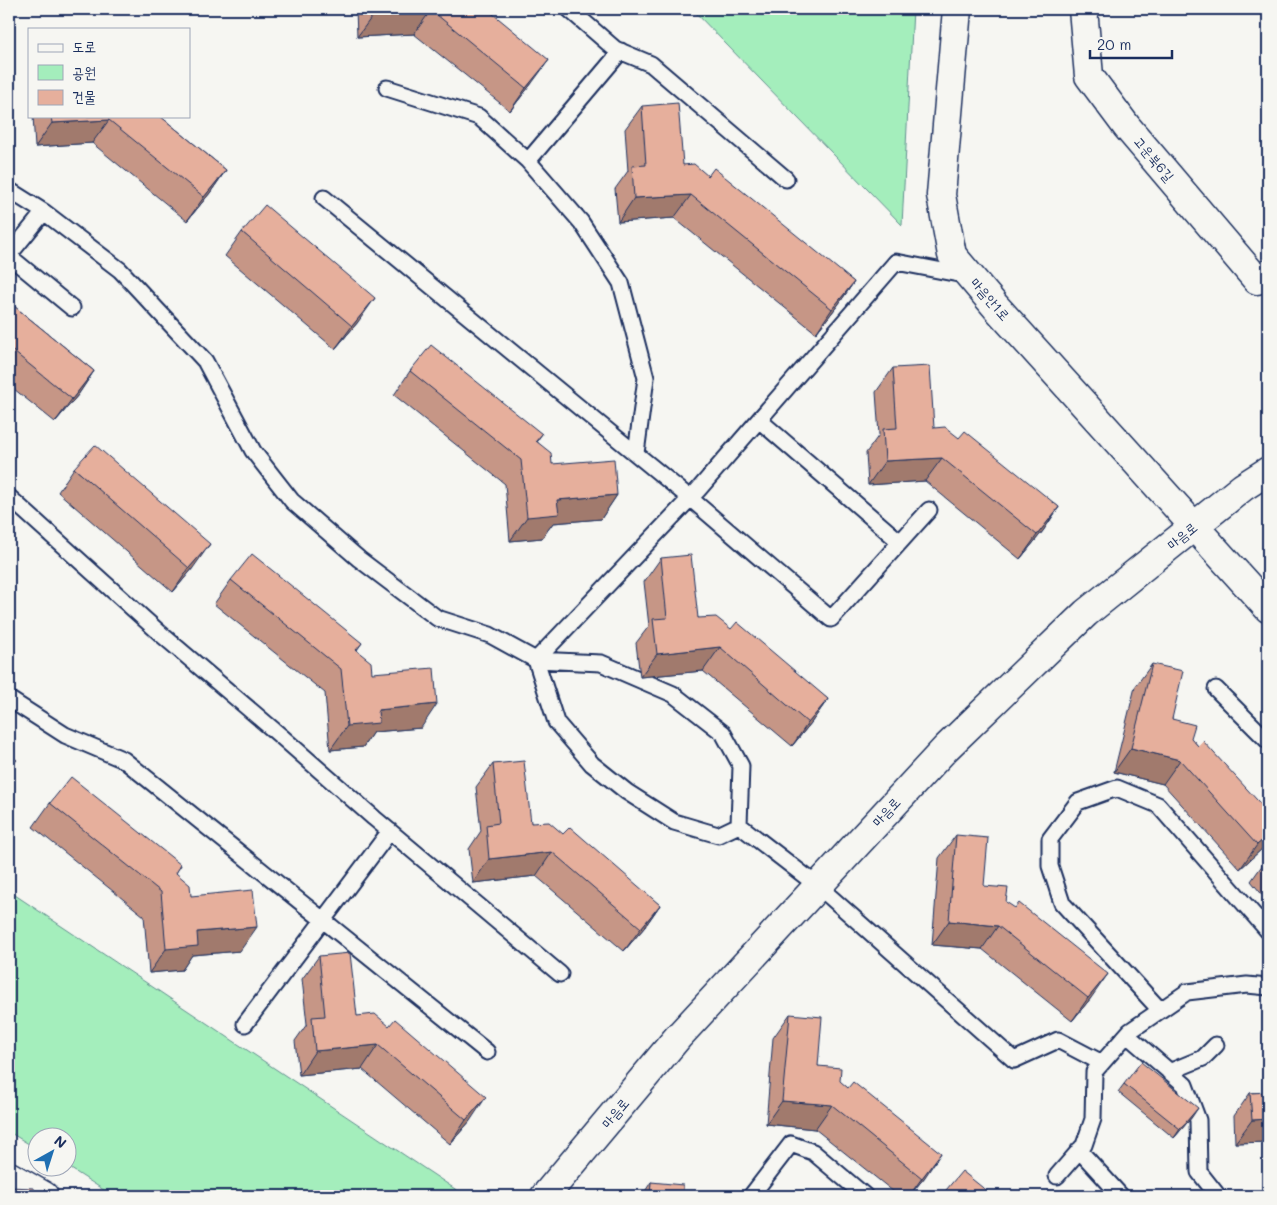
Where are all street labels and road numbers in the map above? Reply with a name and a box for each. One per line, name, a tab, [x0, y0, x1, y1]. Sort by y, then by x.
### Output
street label: 고운북6길	[1130, 132, 1179, 186]
street label: 마음안1로	[966, 273, 1014, 324]
street label: 마음로	[1163, 518, 1201, 554]
street label: 마음로	[867, 793, 904, 830]
street label: 마음로	[596, 1094, 633, 1132]

